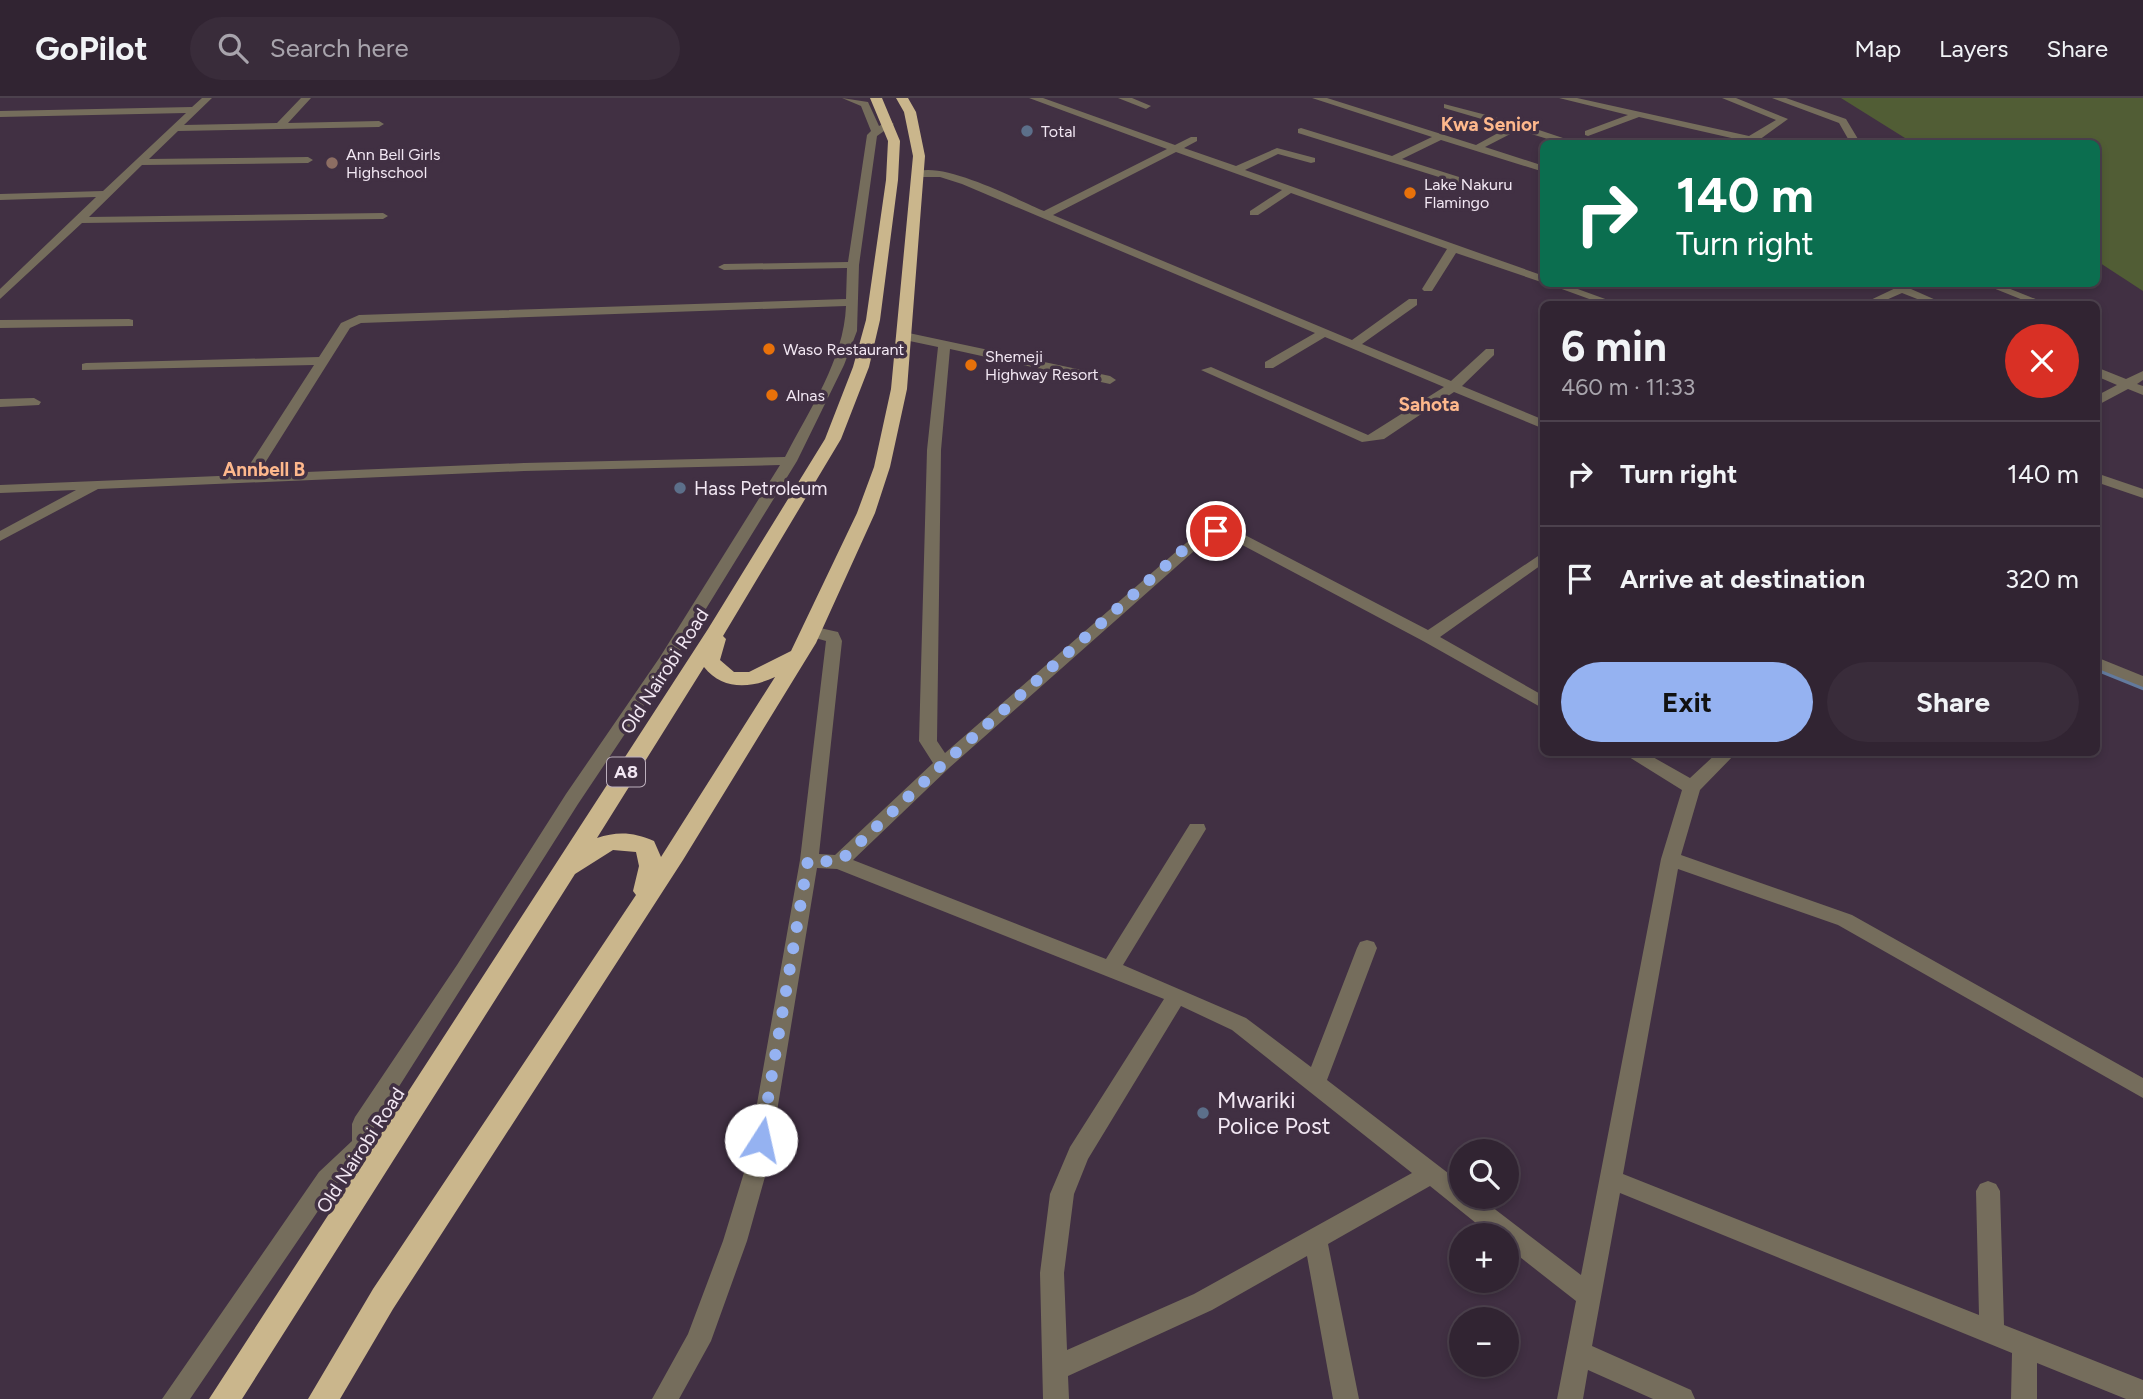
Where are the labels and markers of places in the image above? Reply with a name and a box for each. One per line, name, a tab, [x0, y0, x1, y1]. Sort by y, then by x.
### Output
place label: Total	[1041, 122, 1076, 141]
marker: Total	[1019, 123, 1035, 139]
place label: Ann Bell Girls Highschool	[346, 145, 440, 182]
marker: Ann Bell Girls Highschool	[324, 155, 340, 171]
place label: Lake Nakuru Flamingo	[1424, 175, 1512, 212]
marker: Lake Nakuru Flamingo	[1402, 185, 1418, 201]
place label: Waso Restaurant	[783, 340, 904, 359]
marker: Waso Restaurant	[761, 341, 777, 357]
place label: Shemeji Highway Resort	[985, 347, 1099, 384]
marker: Shemeji Highway Resort	[963, 357, 979, 373]
place label: Alnas	[786, 386, 825, 405]
marker: Alnas	[764, 387, 780, 403]
place label: Hass Petroleum	[694, 477, 828, 500]
marker: Hass Petroleum	[672, 480, 688, 496]
pin	[1186, 501, 1246, 561]
place label: Mwariki Police Post	[1217, 1086, 1330, 1140]
marker: Mwariki Police Post	[1195, 1105, 1211, 1121]

